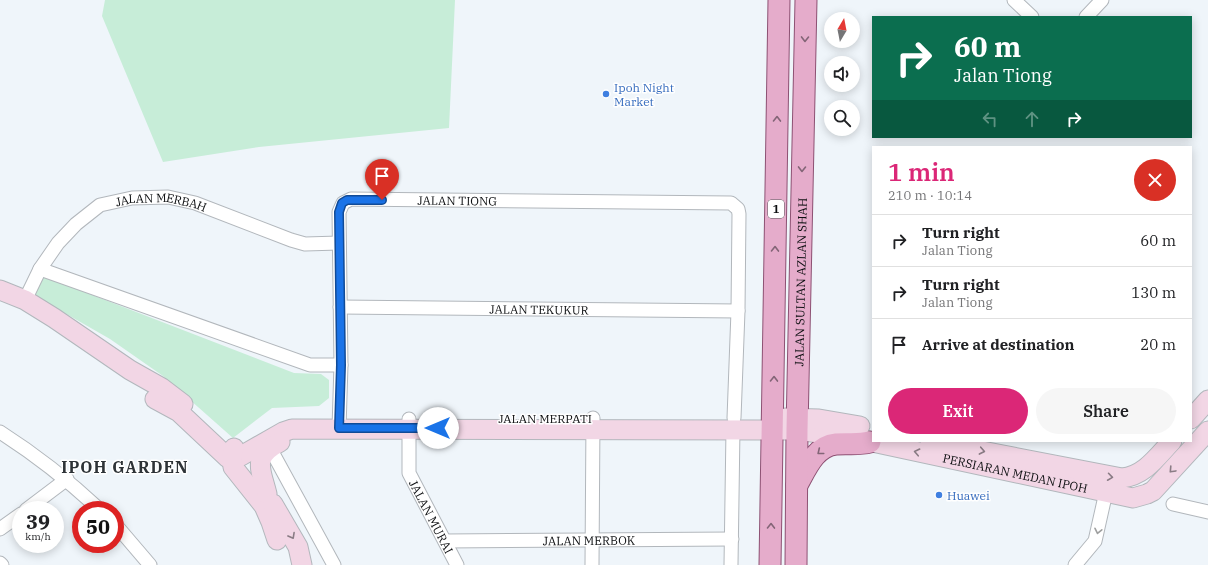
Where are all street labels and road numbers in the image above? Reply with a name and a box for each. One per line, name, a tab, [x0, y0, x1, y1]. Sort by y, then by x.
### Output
street label: JALAN MERBAH	[114, 189, 209, 214]
street label: JALAN TIONG	[417, 192, 497, 208]
street label: JALAN SULTAN AZLAN SHAH	[791, 198, 809, 366]
road number: 1	[768, 200, 784, 218]
street label: JALAN TEKUKUR	[489, 301, 589, 317]
street label: JALAN MERPATI	[498, 411, 592, 426]
street label: PERSIARAN MEDAN IPOH	[941, 450, 1089, 496]
street label: JALAN MURAI	[406, 477, 457, 556]
street label: JALAN MERBOK	[543, 532, 636, 548]

